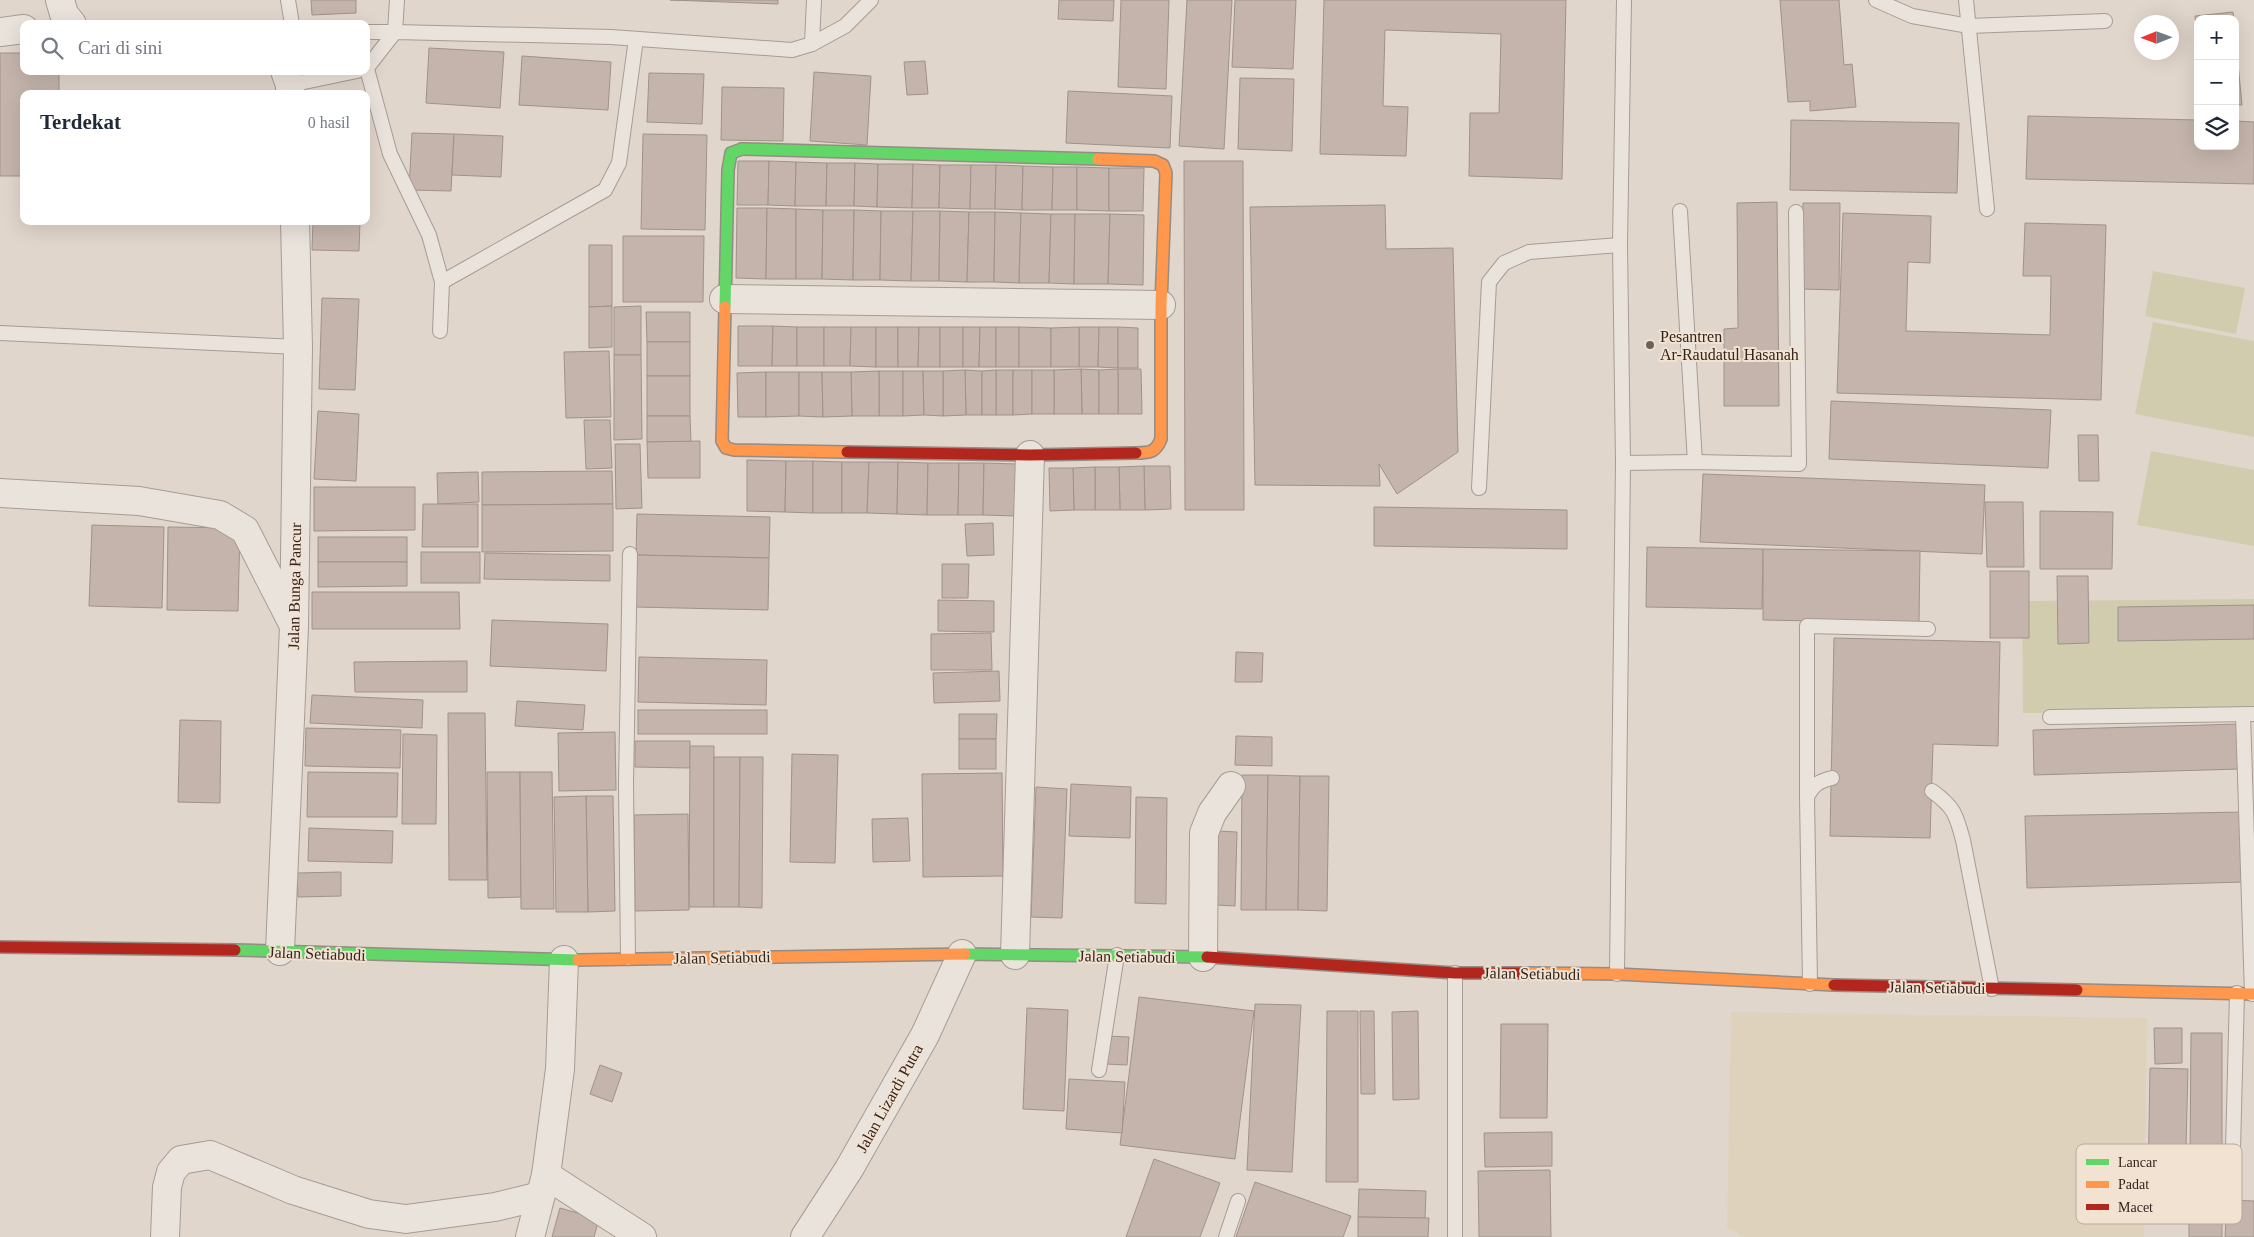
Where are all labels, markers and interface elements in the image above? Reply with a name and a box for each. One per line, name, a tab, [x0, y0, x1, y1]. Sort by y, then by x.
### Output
north arrow	[2134, 15, 2179, 60]
map controls	[2194, 15, 2239, 150]
button: +	[2194, 15, 2239, 60]
search box	[20, 20, 370, 75]
icon: search	[38, 34, 66, 62]
text: Cari di sini	[78, 37, 162, 58]
button: −	[2194, 60, 2239, 105]
button: layers	[2194, 105, 2239, 150]
text: Terdekat	[40, 110, 121, 134]
text: 0 hasil	[308, 114, 350, 131]
place label: Pesantren Ar-Raudatul Hasanah	[1660, 328, 1799, 363]
marker: Pesantren Ar-Raudatul Hasanah	[1644, 339, 1656, 351]
street label: Jalan Bunga Pancur	[285, 522, 305, 650]
street label: Jalan Setiabudi	[268, 943, 366, 964]
street label: Jalan Setiabudi	[1078, 947, 1176, 966]
street label: Jalan Setiabudi	[673, 948, 771, 967]
street label: Jalan Setiabudi	[1483, 964, 1581, 983]
street label: Jalan Setiabudi	[1888, 978, 1986, 997]
street label: Jalan Lizardi Putra	[853, 1041, 926, 1155]
legend	[2076, 1144, 2242, 1224]
text: Lancar	[2118, 1155, 2157, 1170]
text: Padat	[2118, 1177, 2149, 1192]
text: Macet	[2118, 1200, 2153, 1215]

